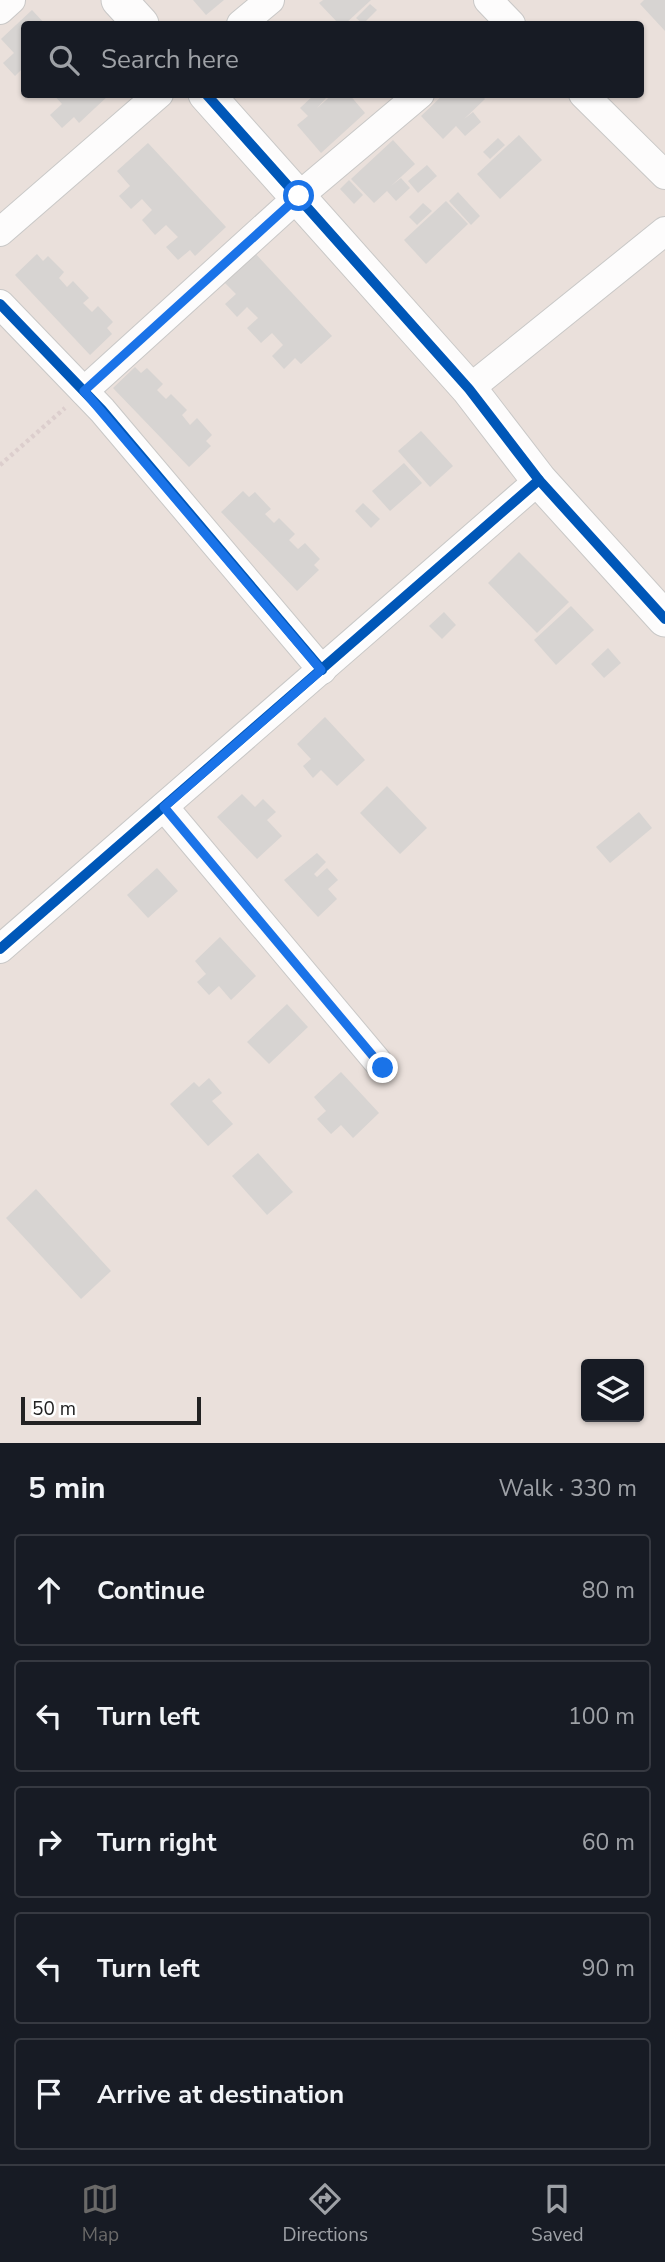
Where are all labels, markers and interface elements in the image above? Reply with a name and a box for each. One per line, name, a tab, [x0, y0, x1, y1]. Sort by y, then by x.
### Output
search box	[21, 21, 644, 98]
icon: search	[45, 41, 83, 79]
text: Search here	[101, 42, 239, 77]
route start	[283, 180, 314, 211]
route end	[367, 1052, 398, 1083]
map controls	[581, 1359, 644, 1422]
button: layers	[581, 1359, 644, 1422]
scale bar	[21, 1394, 201, 1426]
text: 50 m	[32, 1396, 76, 1422]
text: 5 min	[28, 1468, 106, 1509]
text: Walk · 330 m	[498, 1473, 637, 1504]
icon: ahead	[30, 1571, 68, 1609]
text: Continue	[97, 1573, 205, 1608]
text: 80 m	[582, 1575, 635, 1606]
icon: left	[30, 1697, 68, 1735]
text: Turn left	[97, 1699, 200, 1734]
text: 100 m	[568, 1701, 635, 1732]
icon: right	[30, 1823, 68, 1861]
text: Turn right	[97, 1825, 216, 1860]
text: 60 m	[582, 1827, 635, 1858]
icon: left	[30, 1949, 68, 1987]
text: Turn left	[97, 1951, 200, 1986]
text: 90 m	[582, 1953, 635, 1984]
icon: arrive	[30, 2075, 68, 2113]
text: Arrive at destination	[97, 2077, 344, 2112]
tab: Map	[81, 2180, 119, 2248]
tab: Directions	[282, 2180, 368, 2248]
tab: Saved	[531, 2180, 584, 2248]

